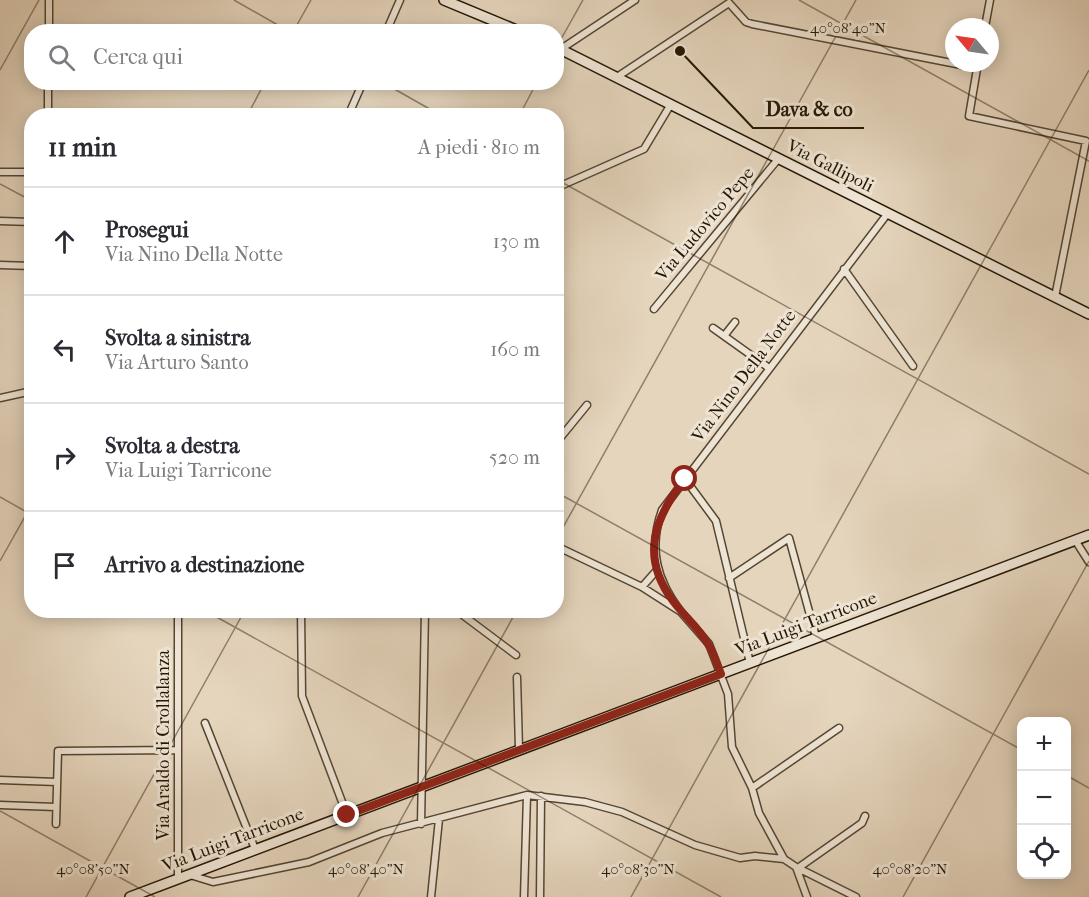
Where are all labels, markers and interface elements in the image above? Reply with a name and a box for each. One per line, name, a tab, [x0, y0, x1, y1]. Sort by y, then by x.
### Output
north arrow	[945, 18, 999, 72]
text: 40°08'40"N	[810, 19, 887, 37]
search box	[24, 24, 564, 90]
icon: search	[45, 41, 78, 74]
text: Cerca qui	[93, 44, 183, 70]
callout: Dava & co	[753, 90, 864, 128]
text: Dava & co	[765, 98, 853, 121]
text: 11 min	[48, 132, 117, 163]
street label: Via Gallipoli	[782, 135, 878, 197]
text: A piedi · 810 m	[418, 136, 540, 159]
street label: Via Ludovico Pepe	[651, 163, 759, 286]
text: Prosegui	[105, 217, 189, 243]
icon: ahead	[48, 225, 81, 258]
text: 130 m	[493, 230, 540, 253]
text: Via Nino Della Notte	[105, 243, 283, 266]
street label: Via Nino Della Notte	[687, 306, 801, 447]
text: Svolta a sinistra	[105, 325, 250, 351]
icon: left	[48, 333, 81, 366]
text: 160 m	[490, 338, 540, 361]
text: Via Arturo Santo	[105, 351, 249, 374]
text: Svolta a destra	[105, 433, 239, 459]
icon: right	[48, 441, 81, 474]
text: 520 m	[489, 446, 540, 469]
text: Via Luigi Tarricone	[105, 459, 272, 482]
route start	[671, 465, 697, 491]
icon: arrive	[48, 549, 81, 582]
text: Arrivo a destinazione	[105, 552, 304, 578]
street label: Via Luigi Tarricone	[731, 587, 880, 661]
street label: Via Araldo di Crollalanza	[153, 649, 174, 841]
map controls	[1017, 717, 1071, 879]
button: +	[1017, 717, 1071, 771]
button: −	[1017, 771, 1071, 825]
route end	[333, 801, 359, 827]
street label: Via Luigi Tarricone	[158, 803, 307, 877]
button: locate	[1017, 825, 1071, 879]
text: 40°08'50"N	[56, 860, 130, 878]
text: 40°08'40"N	[328, 860, 405, 878]
text: 40°08'30"N	[601, 860, 675, 878]
text: 40°08'20"N	[873, 860, 948, 878]

